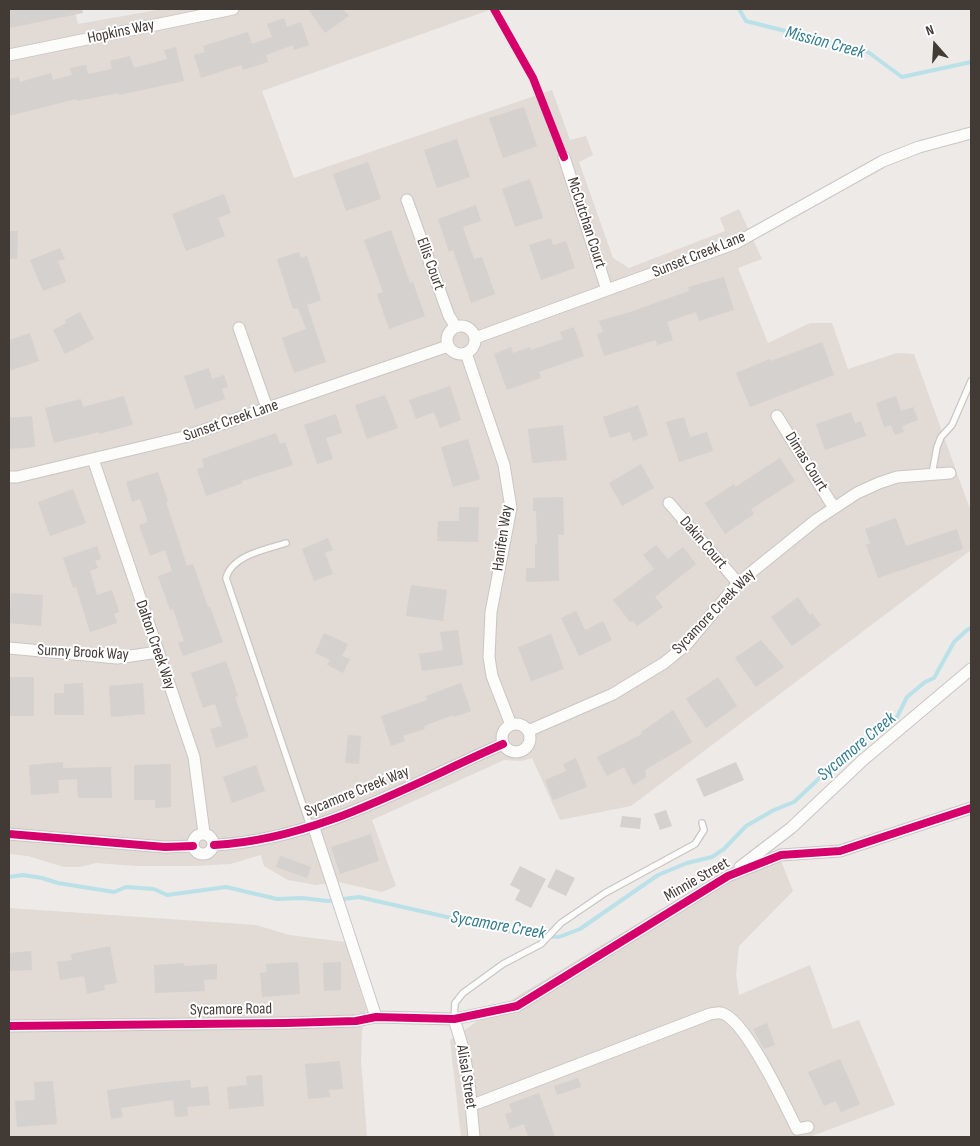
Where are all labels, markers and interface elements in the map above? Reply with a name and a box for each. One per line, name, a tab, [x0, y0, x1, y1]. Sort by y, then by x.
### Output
street label: Hopkins Way	[86, 16, 156, 48]
north arrow	[910, 20, 960, 70]
text: N	[924, 21, 936, 40]
water label: Mission Creek	[783, 22, 867, 64]
street label: McCutchan Court	[562, 175, 610, 271]
street label: Sunset Creek Lane	[650, 228, 748, 282]
street label: Ellis Court	[412, 235, 448, 293]
street label: Sunset Creek Lane	[181, 396, 281, 446]
street label: Dimas Court	[780, 429, 832, 495]
street label: Hanifen Way	[489, 504, 517, 572]
street label: Dakin Court	[675, 513, 731, 573]
street label: Sycamore Creek Way	[668, 565, 760, 659]
street label: Dalton Creek Way	[131, 598, 179, 692]
street label: Sunny Brook Way	[37, 641, 129, 665]
water label: Sycamore Creek	[813, 708, 901, 786]
street label: Sycamore Creek Way	[302, 762, 412, 822]
street label: Minnie Street	[661, 854, 733, 906]
water label: Sycamore Creek	[449, 907, 547, 945]
street label: Sycamore Road	[190, 1000, 272, 1020]
street label: Alisal Street	[451, 1044, 481, 1110]

